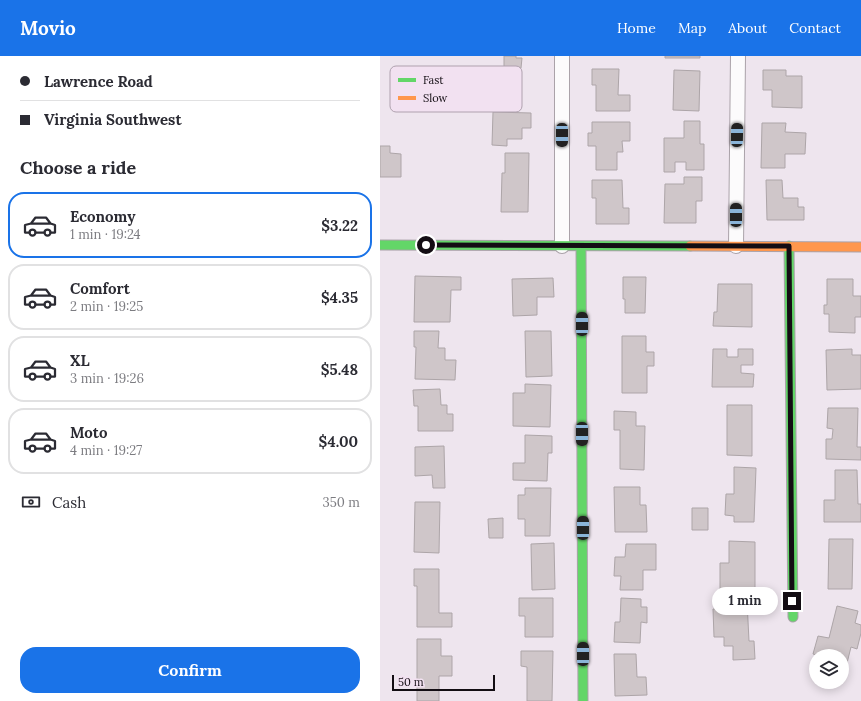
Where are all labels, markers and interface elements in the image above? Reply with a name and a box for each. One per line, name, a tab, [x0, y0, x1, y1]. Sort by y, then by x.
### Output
text: Movio	[20, 16, 76, 40]
text: Home	[617, 19, 656, 37]
text: Map	[678, 19, 706, 37]
text: About	[728, 19, 767, 37]
text: Contact	[789, 19, 841, 37]
legend	[390, 66, 522, 112]
text: Lawrence Road	[44, 72, 153, 91]
text: Fast	[423, 73, 444, 87]
text: Slow	[423, 91, 448, 105]
text: Virginia Southwest	[44, 110, 182, 129]
car	[556, 123, 568, 147]
car	[731, 123, 743, 147]
text: Choose a ride	[20, 156, 136, 179]
car	[730, 203, 742, 227]
icon: car	[22, 207, 58, 243]
text: Economy	[70, 207, 135, 226]
text: $3.22	[321, 216, 358, 235]
text: 1 min · 19:24	[70, 226, 141, 243]
route start	[417, 236, 435, 254]
icon: car	[22, 279, 58, 315]
text: Comfort	[70, 279, 130, 298]
text: $4.35	[321, 288, 358, 307]
text: 2 min · 19:25	[70, 298, 143, 315]
car	[576, 312, 588, 336]
icon: car	[22, 351, 58, 387]
text: XL	[70, 351, 90, 370]
text: $5.48	[321, 360, 358, 379]
text: 3 min · 19:26	[70, 370, 144, 387]
car	[576, 422, 588, 446]
icon: car	[22, 423, 58, 459]
text: Moto	[70, 423, 107, 442]
text: $4.00	[319, 432, 358, 451]
text: 4 min · 19:27	[70, 442, 142, 459]
icon: cash	[20, 491, 42, 513]
text: Cash	[52, 493, 86, 512]
text: 350 m	[323, 494, 360, 511]
car	[577, 516, 589, 540]
callout: 1 min	[712, 587, 778, 615]
text: 1 min	[728, 592, 762, 609]
route end	[783, 592, 801, 610]
car	[577, 642, 589, 666]
button: Confirm	[20, 647, 360, 693]
map controls	[809, 649, 849, 689]
button: layers	[809, 649, 849, 689]
scale bar	[392, 673, 495, 692]
text: 50 m	[398, 675, 424, 689]

